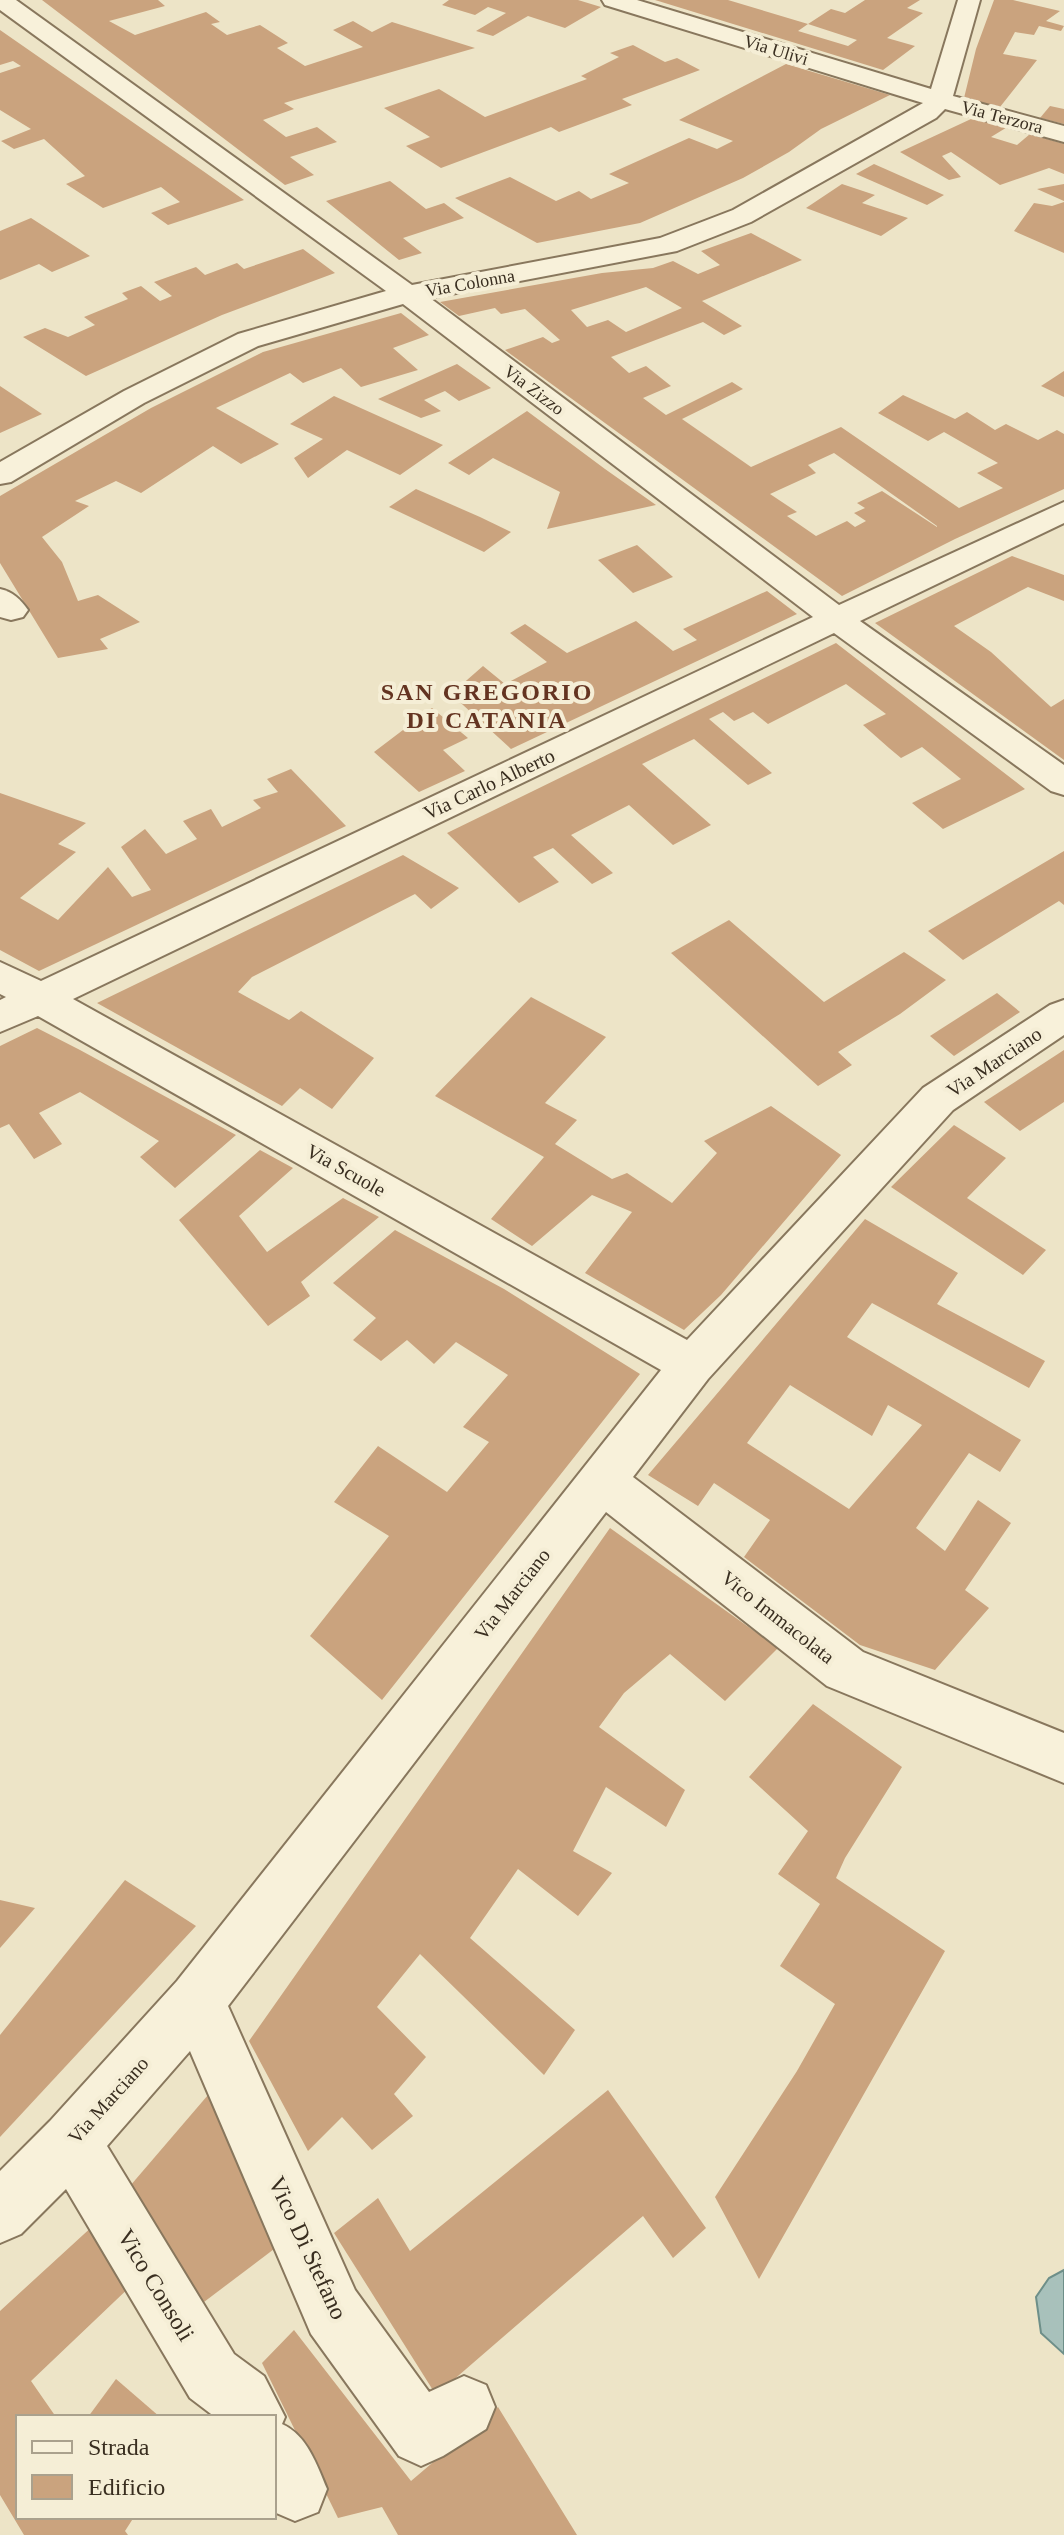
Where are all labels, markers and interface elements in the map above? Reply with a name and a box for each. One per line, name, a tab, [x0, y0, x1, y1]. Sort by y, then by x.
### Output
street label: Via Ulivi	[741, 31, 811, 69]
street label: Via Terzora	[959, 96, 1045, 138]
street label: Via Colonna	[424, 265, 516, 301]
street label: Via Zizzo	[500, 361, 568, 419]
district label: SAN GREGORIO DI CATANIA	[381, 679, 593, 733]
street label: Via Carlo Alberto	[420, 744, 558, 824]
street label: Via Marciano	[943, 1022, 1045, 1102]
street label: Via Scuole	[303, 1139, 390, 1201]
street label: Via Marciano	[470, 1544, 554, 1644]
street label: Vico Immacolata	[717, 1566, 839, 1668]
street label: Via Marciano	[63, 2052, 153, 2148]
street label: Vico Di Stefano	[264, 2172, 352, 2324]
street label: Vico Consoli	[112, 2224, 200, 2346]
legend	[16, 2415, 276, 2519]
text: Strada	[88, 2434, 150, 2460]
text: Edificio	[88, 2474, 165, 2500]

